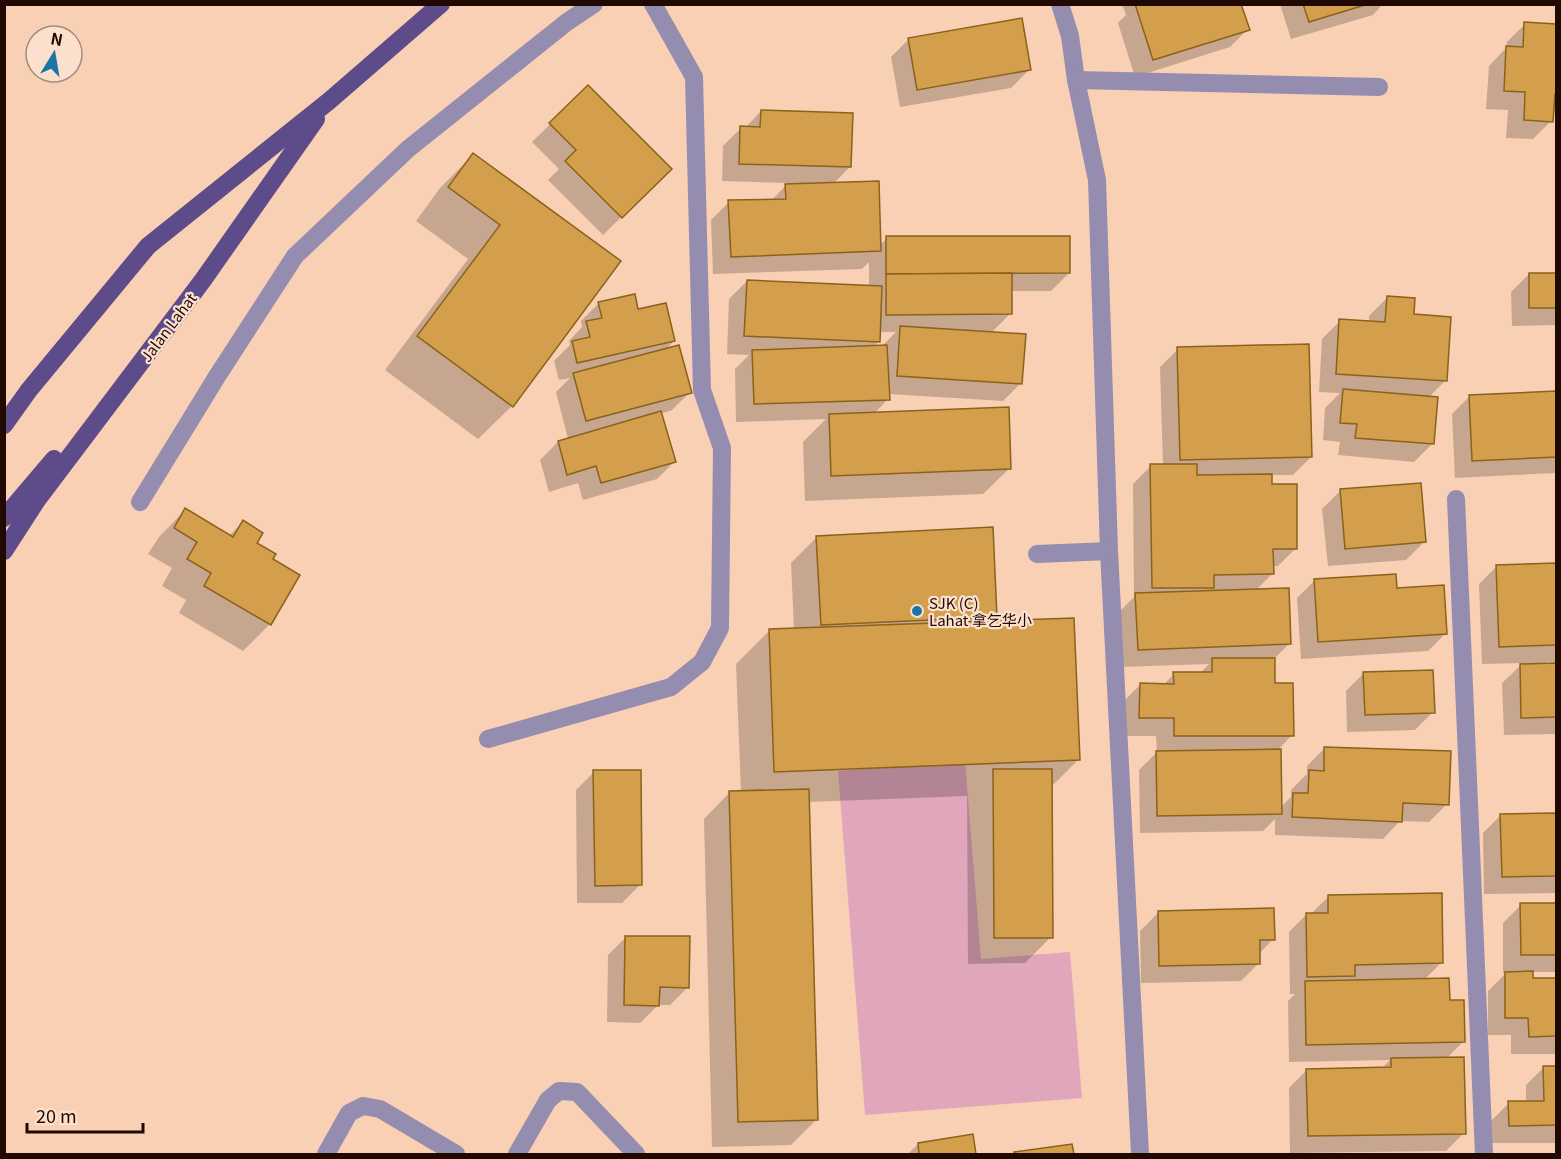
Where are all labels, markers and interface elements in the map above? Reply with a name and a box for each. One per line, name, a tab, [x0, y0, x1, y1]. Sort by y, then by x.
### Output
north arrow	[24, 24, 84, 84]
text: N	[49, 25, 65, 51]
street label: Jalan Lahat	[135, 288, 201, 366]
place label: SJK (C) Lahat 拿乞华小	[929, 592, 1032, 630]
marker: SJK (C) Lahat 拿乞华小	[910, 604, 924, 618]
scale bar	[27, 1096, 142, 1134]
text: 20 m	[36, 1102, 77, 1128]

